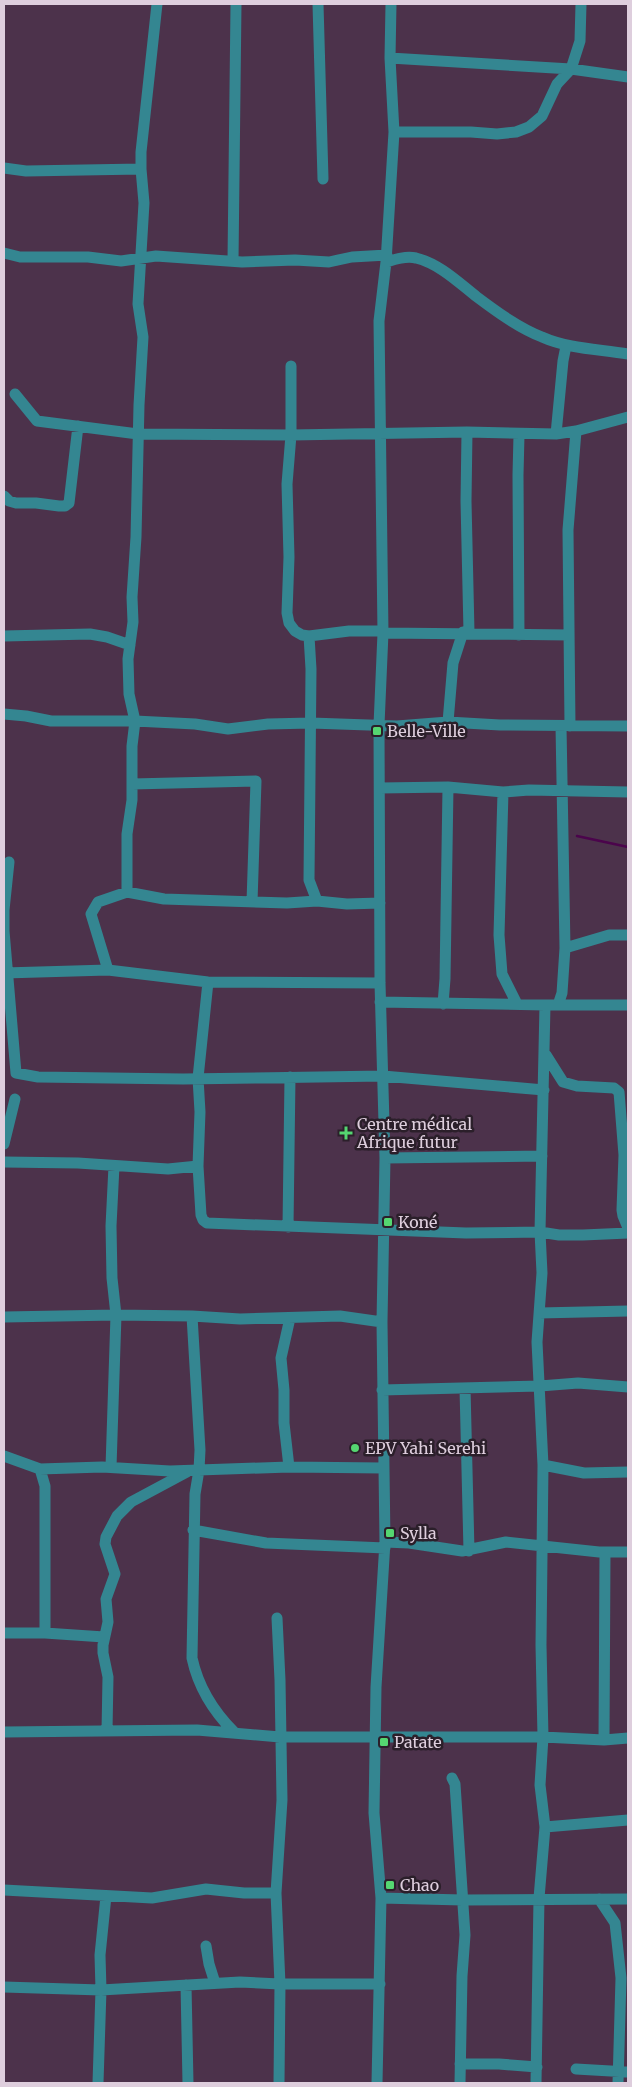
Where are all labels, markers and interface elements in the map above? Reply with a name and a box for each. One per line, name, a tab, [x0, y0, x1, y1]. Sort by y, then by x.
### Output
place label: Belle-Ville	[387, 721, 466, 741]
marker: Belle-Ville	[371, 725, 383, 737]
place label: Centre médical Afrique futur	[356, 1114, 472, 1152]
marker: Centre médical Afrique futur	[339, 1126, 353, 1140]
place label: Koné	[398, 1212, 437, 1232]
marker: Koné	[382, 1216, 394, 1228]
place label: EPV Yahi Serehi	[365, 1438, 486, 1458]
marker: EPV Yahi Serehi	[349, 1442, 361, 1454]
place label: Sylla	[400, 1523, 437, 1543]
marker: Sylla	[384, 1527, 396, 1539]
place label: Patate	[394, 1732, 442, 1752]
marker: Patate	[378, 1736, 390, 1748]
place label: Chao	[400, 1875, 439, 1895]
marker: Chao	[384, 1879, 396, 1891]

